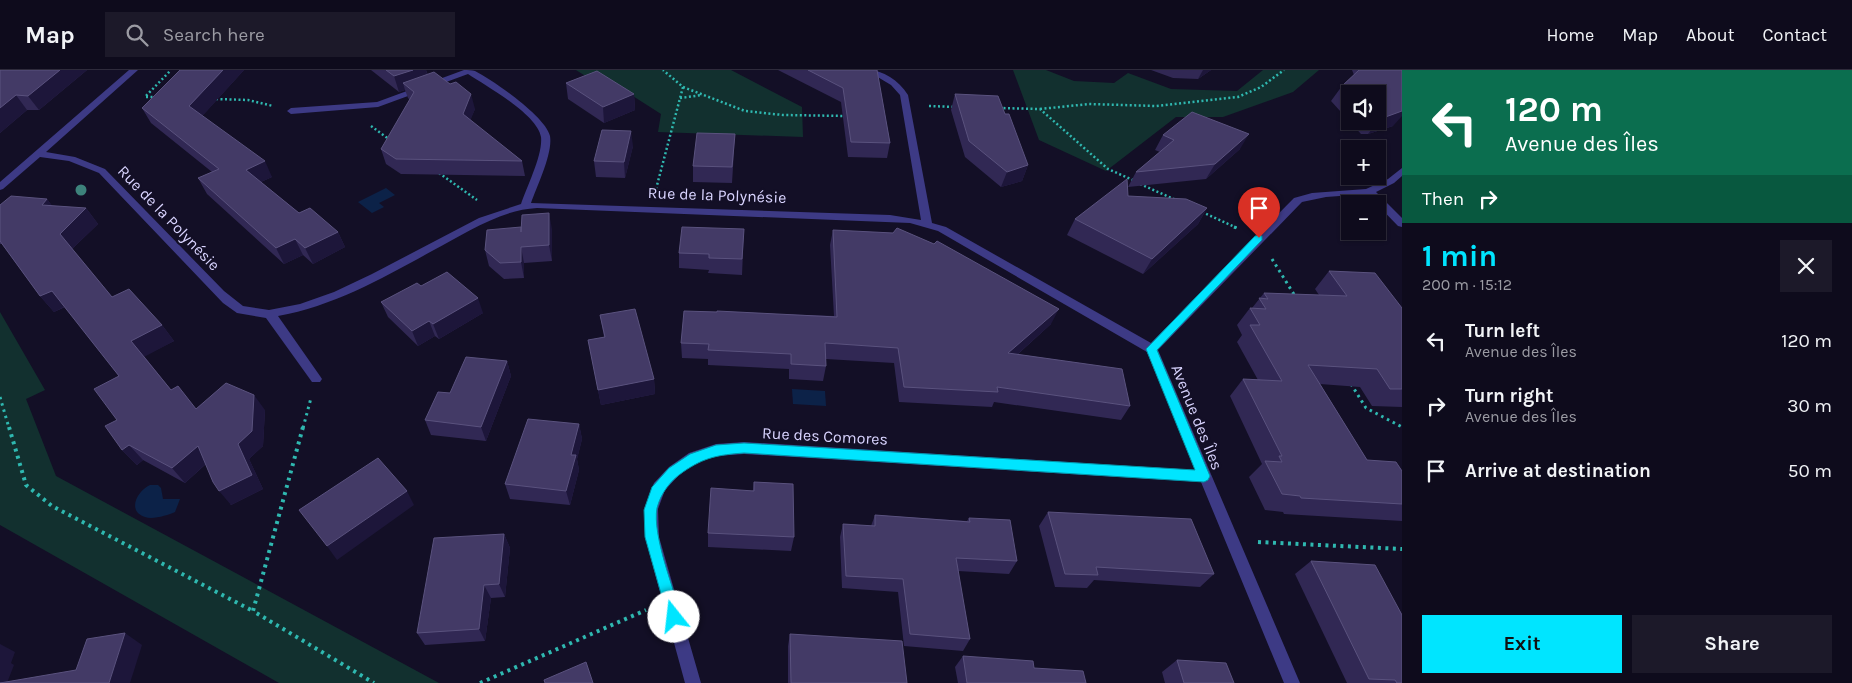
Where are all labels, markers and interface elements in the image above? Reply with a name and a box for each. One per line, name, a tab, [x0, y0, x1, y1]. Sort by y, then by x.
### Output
search box	[105, 12, 455, 57]
text: Map	[25, 21, 75, 49]
icon: search	[123, 21, 151, 49]
text: Search here	[163, 24, 265, 46]
text: Home	[1546, 24, 1594, 46]
text: Map	[1622, 24, 1658, 46]
text: About	[1686, 24, 1735, 46]
text: Contact	[1763, 24, 1827, 46]
map controls	[1341, 85, 1386, 240]
button: sound	[1341, 85, 1386, 130]
text: 120 m	[1505, 89, 1603, 130]
icon: left	[1422, 90, 1487, 155]
text: Avenue des Îles	[1505, 131, 1659, 157]
button: +	[1341, 140, 1386, 185]
street label: Rue de la Polynésie	[114, 161, 224, 275]
street label: Rue de la Polynésie	[647, 183, 787, 207]
icon: right	[1474, 185, 1502, 213]
pin	[1238, 187, 1280, 238]
text: Then	[1422, 188, 1464, 210]
icon: arrive	[1245, 194, 1273, 222]
button: −	[1341, 195, 1386, 240]
text: 1 min	[1422, 238, 1497, 274]
button: close	[1780, 240, 1832, 292]
text: 200 m · 15:12	[1422, 275, 1512, 294]
text: Turn left	[1465, 320, 1540, 342]
icon: left	[1422, 327, 1450, 355]
text: 120 m	[1781, 330, 1832, 352]
text: Avenue des Îles	[1465, 342, 1577, 361]
street label: Avenue des Îles	[1167, 362, 1227, 472]
text: Turn right	[1465, 385, 1554, 407]
icon: right	[1422, 392, 1450, 420]
text: 30 m	[1787, 395, 1832, 417]
text: Avenue des Îles	[1465, 407, 1577, 426]
street label: Rue des Comores	[762, 423, 888, 449]
icon: arrive	[1422, 457, 1450, 485]
text: Arrive at destination	[1465, 460, 1651, 482]
text: 50 m	[1788, 460, 1832, 482]
position arrow	[647, 590, 699, 642]
button: Exit	[1422, 615, 1622, 673]
button: Share	[1632, 615, 1832, 673]

